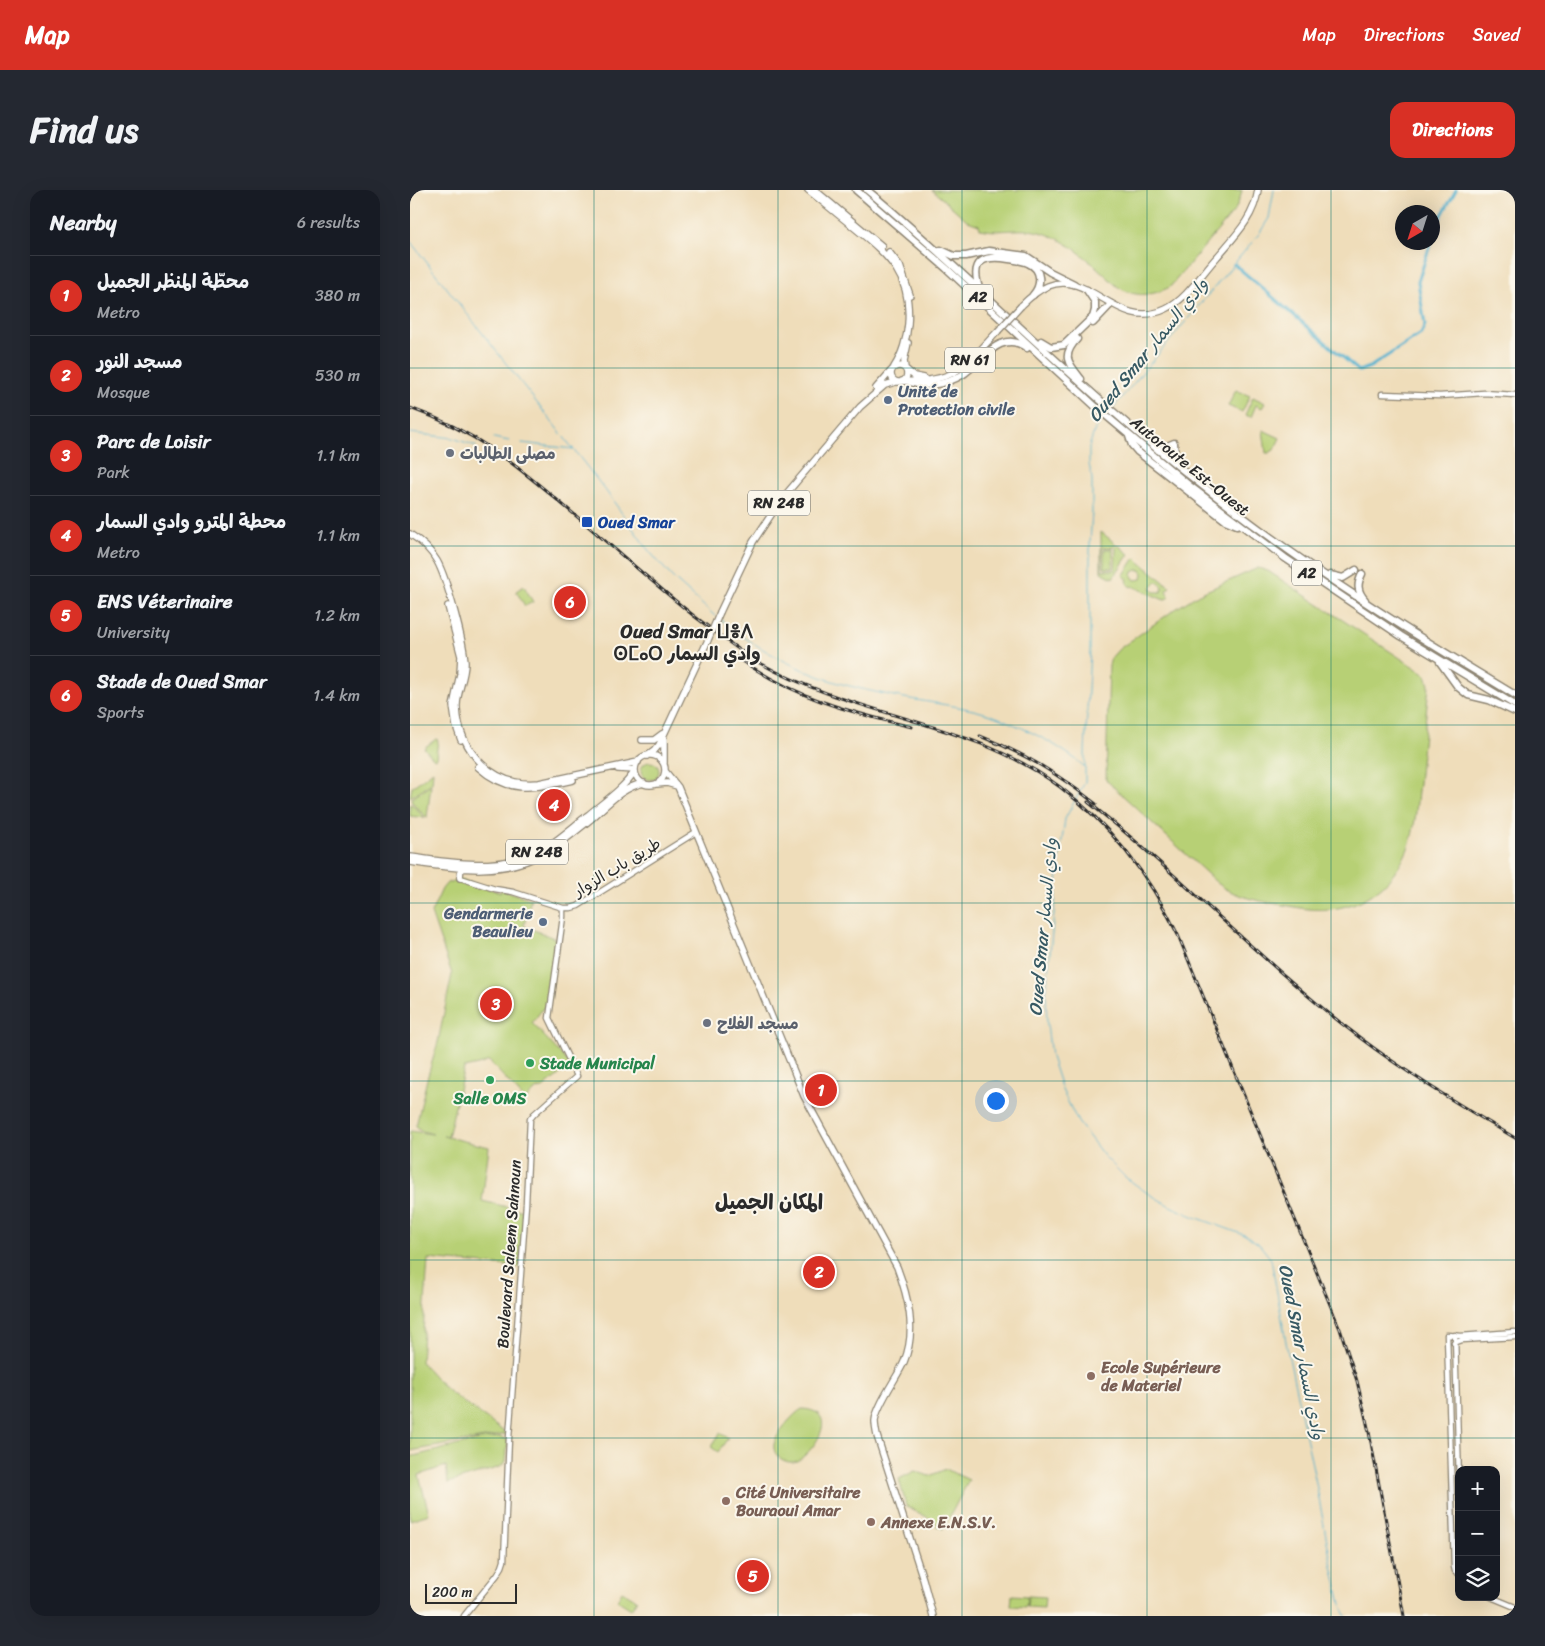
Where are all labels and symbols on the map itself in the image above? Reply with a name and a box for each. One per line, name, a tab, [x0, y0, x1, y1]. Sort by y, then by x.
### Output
north arrow	[1395, 205, 1440, 250]
water label: Oued Smar وادي السمار	[1079, 270, 1217, 429]
road number: A2	[963, 284, 993, 310]
road number: RN 61	[945, 348, 995, 372]
place label: Unité de Protection civile	[898, 377, 1016, 424]
marker: Unité de Protection civile	[882, 394, 894, 406]
street label: Autoroute Est-Ouest	[1123, 408, 1256, 524]
place label: مصلى الطالبات	[460, 439, 556, 468]
marker: مصلى الطالبات	[444, 447, 456, 459]
road number: RN 24B	[748, 490, 810, 516]
place label: Oued Smar	[597, 508, 676, 537]
marker: Oued Smar	[580, 515, 594, 529]
road number: A2	[1292, 560, 1322, 586]
pin: 6	[554, 583, 586, 621]
district label: Oued Smar ⵡⴻⴷ ⵙⵎⴰⵔ وادي السمار	[613, 615, 761, 670]
pin: 4	[538, 786, 570, 824]
street label: طريق باب الزوار	[566, 829, 667, 906]
water label: Oued Smar وادي السمار	[1019, 836, 1067, 1017]
road number: RN 24B	[506, 840, 568, 864]
place label: Gendarmerie Beaulieu	[443, 899, 534, 946]
marker: Gendarmerie Beaulieu	[537, 916, 549, 928]
pin: 3	[480, 985, 512, 1023]
place label: مسجد الفلاح	[717, 1009, 799, 1038]
marker: مسجد الفلاح	[701, 1017, 713, 1029]
place label: Stade Municipal	[539, 1049, 656, 1078]
marker: Stade Municipal	[524, 1057, 536, 1069]
pin: 1	[805, 1071, 837, 1109]
marker: Salle OMS	[484, 1074, 496, 1086]
place label: Salle OMS	[452, 1084, 527, 1113]
your location	[983, 1088, 1009, 1114]
street label: Boulevard Saleem Sahnoun	[488, 1158, 530, 1349]
district label: المكان الجميل	[715, 1183, 823, 1221]
pin: 2	[803, 1253, 835, 1291]
water label: Oued Smar وادي السمار	[1269, 1261, 1335, 1443]
place label: Ecole Supérieure de Materiel	[1101, 1353, 1222, 1400]
marker: Ecole Supérieure de Materiel	[1085, 1370, 1097, 1382]
place label: Cité Universitaire Bouraoui Amar	[735, 1478, 861, 1525]
marker: Cité Universitaire Bouraoui Amar	[720, 1495, 732, 1507]
place label: Annexe E.N.S.V.	[880, 1508, 996, 1537]
marker: Annexe E.N.S.V.	[865, 1516, 877, 1528]
pin: 5	[737, 1557, 769, 1595]
scale bar	[425, 1581, 518, 1604]

